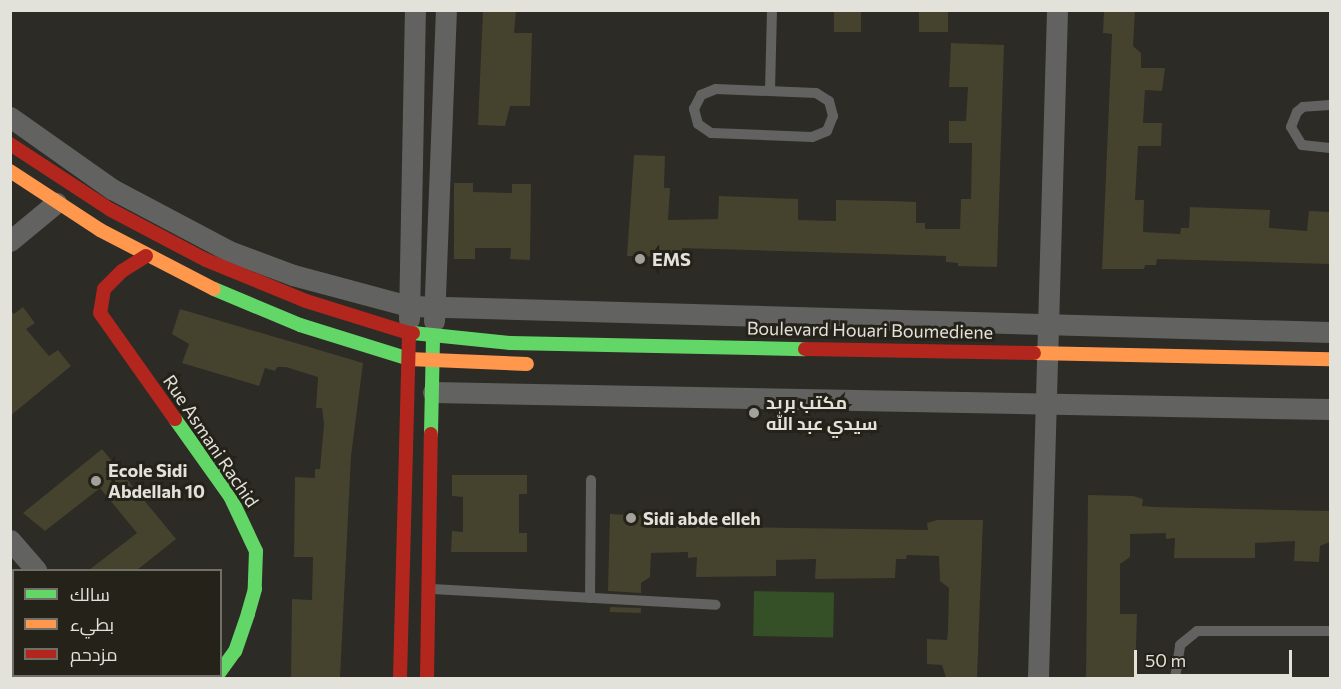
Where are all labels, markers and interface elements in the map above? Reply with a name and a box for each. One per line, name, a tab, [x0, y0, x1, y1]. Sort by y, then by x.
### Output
place label: EMS	[652, 248, 691, 270]
marker: EMS	[633, 252, 647, 266]
street label: Boulevard Houari Boumediene	[747, 317, 993, 343]
street label: Rue Asmani Rachid	[159, 371, 263, 511]
place label: مكتب بريد سيدي عبد الله	[766, 392, 878, 434]
marker: مكتب بريد سيدي عبد الله	[747, 406, 761, 420]
place label: Ecole Sidi Abdellah 10	[108, 460, 205, 502]
marker: Ecole Sidi Abdellah 10	[89, 474, 103, 488]
place label: Sidi abde elleh	[643, 507, 761, 529]
marker: Sidi abde elleh	[624, 511, 638, 525]
legend	[12, 569, 222, 677]
text: سالك	[70, 583, 110, 605]
text: بطيء	[70, 613, 114, 635]
scale bar	[1137, 638, 1294, 676]
text: مزدحم	[70, 643, 118, 665]
text: 50 m	[1145, 649, 1186, 671]

